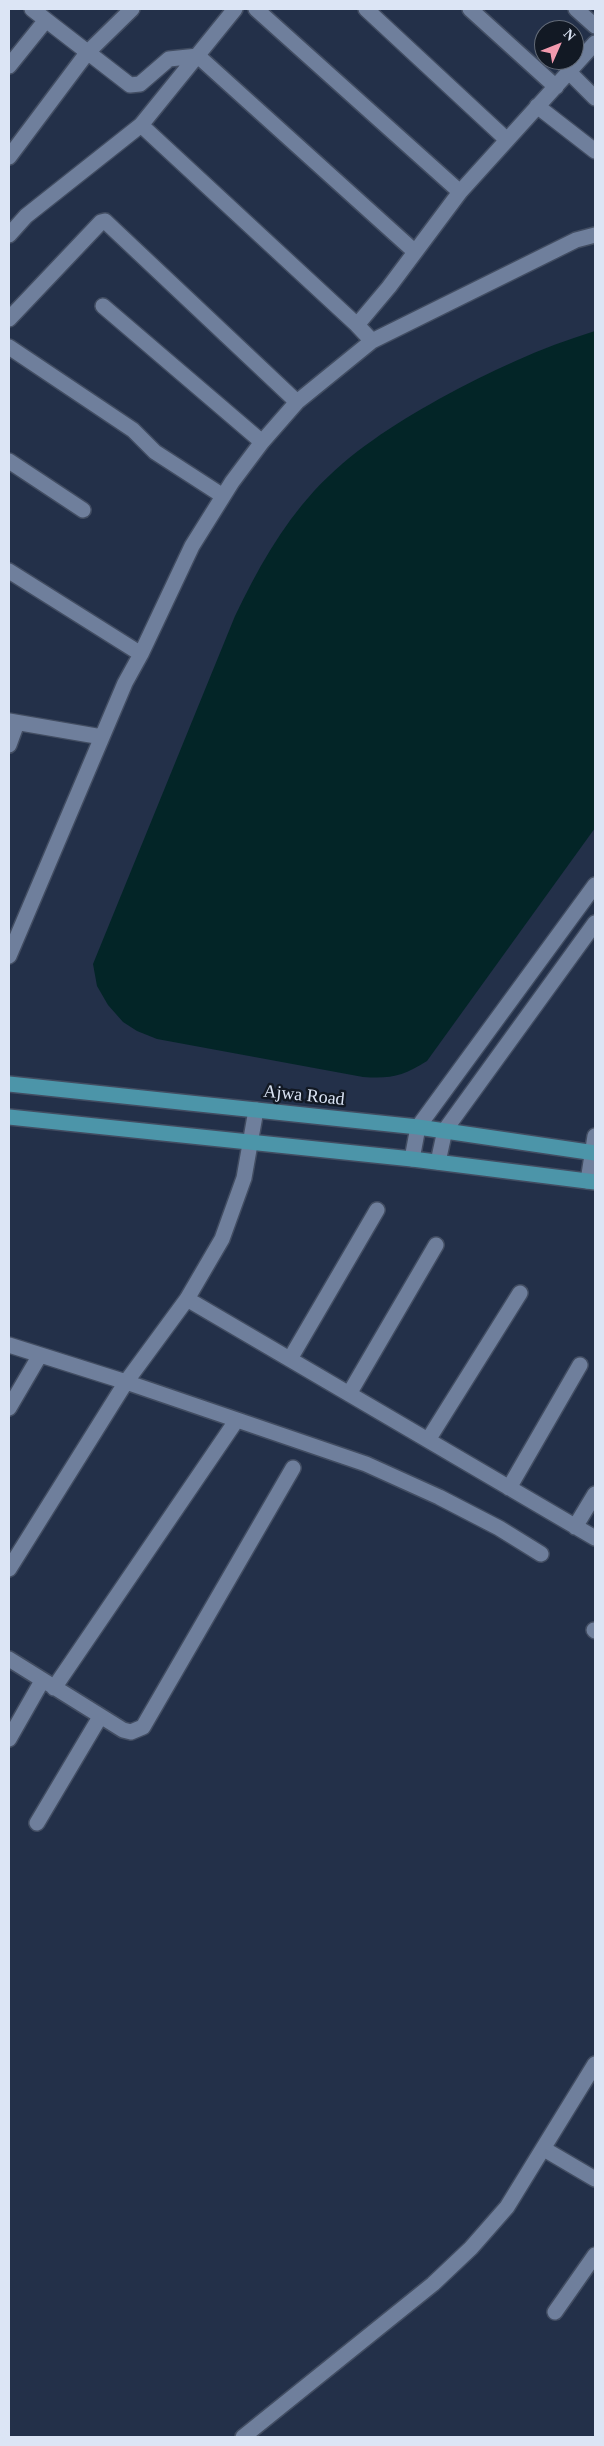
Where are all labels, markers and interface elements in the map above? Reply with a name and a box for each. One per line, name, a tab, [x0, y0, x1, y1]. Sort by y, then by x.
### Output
north arrow	[534, 20, 584, 70]
text: N	[561, 26, 578, 44]
street label: Ajwa Road	[262, 1081, 346, 1111]

